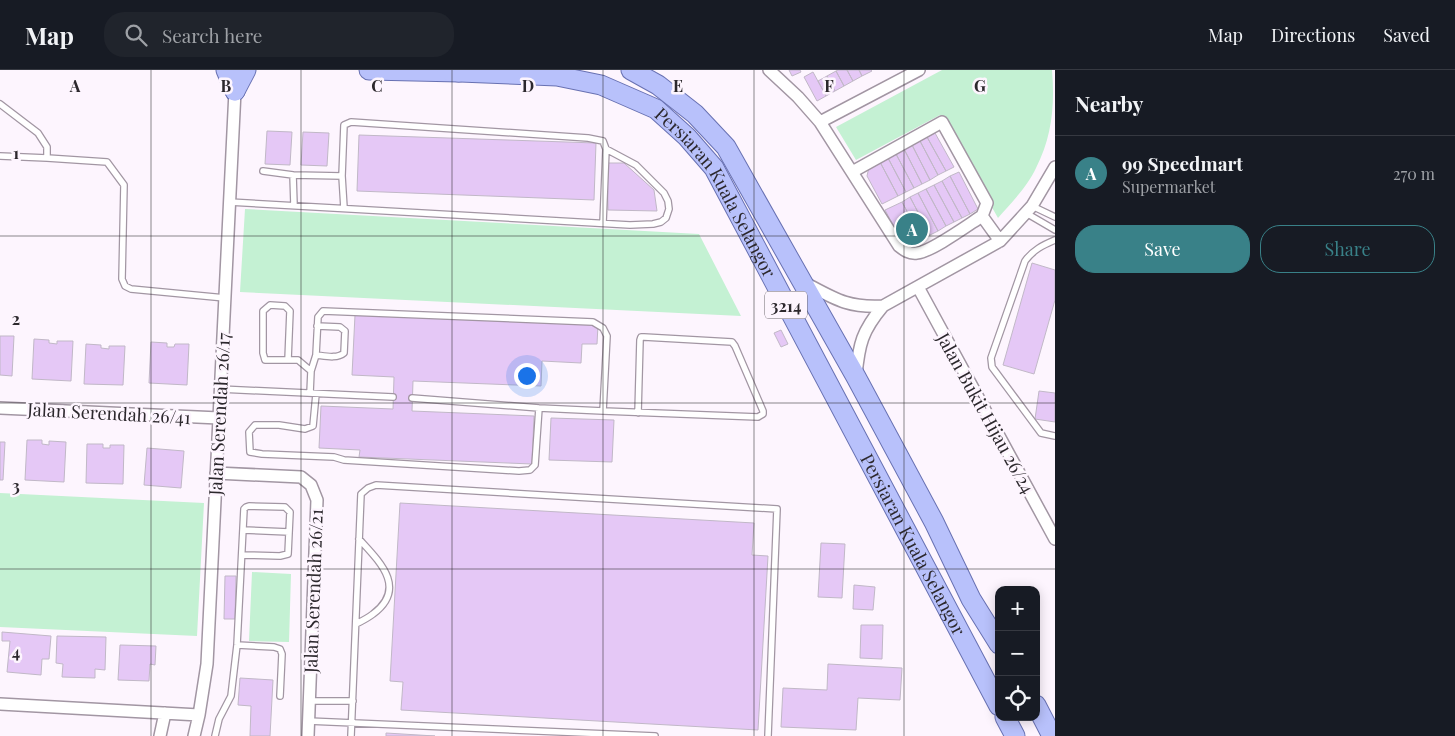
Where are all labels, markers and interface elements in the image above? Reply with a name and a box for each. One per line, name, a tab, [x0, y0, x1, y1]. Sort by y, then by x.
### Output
search box	[104, 12, 454, 57]
text: Map	[25, 19, 74, 51]
icon: search	[122, 21, 150, 49]
text: Search here	[162, 22, 262, 48]
text: Map	[1208, 23, 1243, 47]
text: Directions	[1271, 23, 1355, 47]
text: Saved	[1383, 23, 1430, 47]
text: A	[69, 75, 81, 96]
text: B	[221, 75, 232, 96]
text: C	[371, 75, 383, 96]
text: D	[522, 75, 534, 96]
text: E	[673, 75, 683, 96]
text: F	[824, 75, 834, 96]
text: G	[974, 75, 986, 96]
text: Nearby	[1075, 89, 1144, 117]
street label: Persiaran Kuala Selangor	[650, 102, 782, 282]
text: 1	[13, 142, 19, 163]
text: 99 Speedmart	[1122, 150, 1243, 176]
text: A	[1086, 163, 1096, 184]
text: 270 m	[1393, 163, 1435, 184]
text: Supermarket	[1122, 176, 1216, 197]
pin: A	[896, 210, 928, 248]
button: Save	[1075, 225, 1250, 273]
button: Share	[1260, 225, 1435, 273]
road number: 3214	[765, 292, 807, 318]
text: 2	[12, 308, 20, 329]
street label: Jalan Bukit Hijau 26/24	[931, 327, 1040, 498]
street label: Jalan Serendah 26/17	[203, 331, 235, 497]
your location	[514, 363, 540, 389]
street label: Jalan Serendah 26/41	[26, 397, 192, 429]
street label: Persiaran Kuala Selangor	[855, 449, 971, 639]
text: 3	[12, 475, 20, 496]
street label: Jalan Serendah 26/21	[298, 508, 328, 674]
map controls	[995, 586, 1040, 721]
button: +	[995, 586, 1040, 631]
button: −	[995, 631, 1040, 676]
text: 4	[12, 641, 20, 662]
button: locate	[995, 676, 1040, 721]

